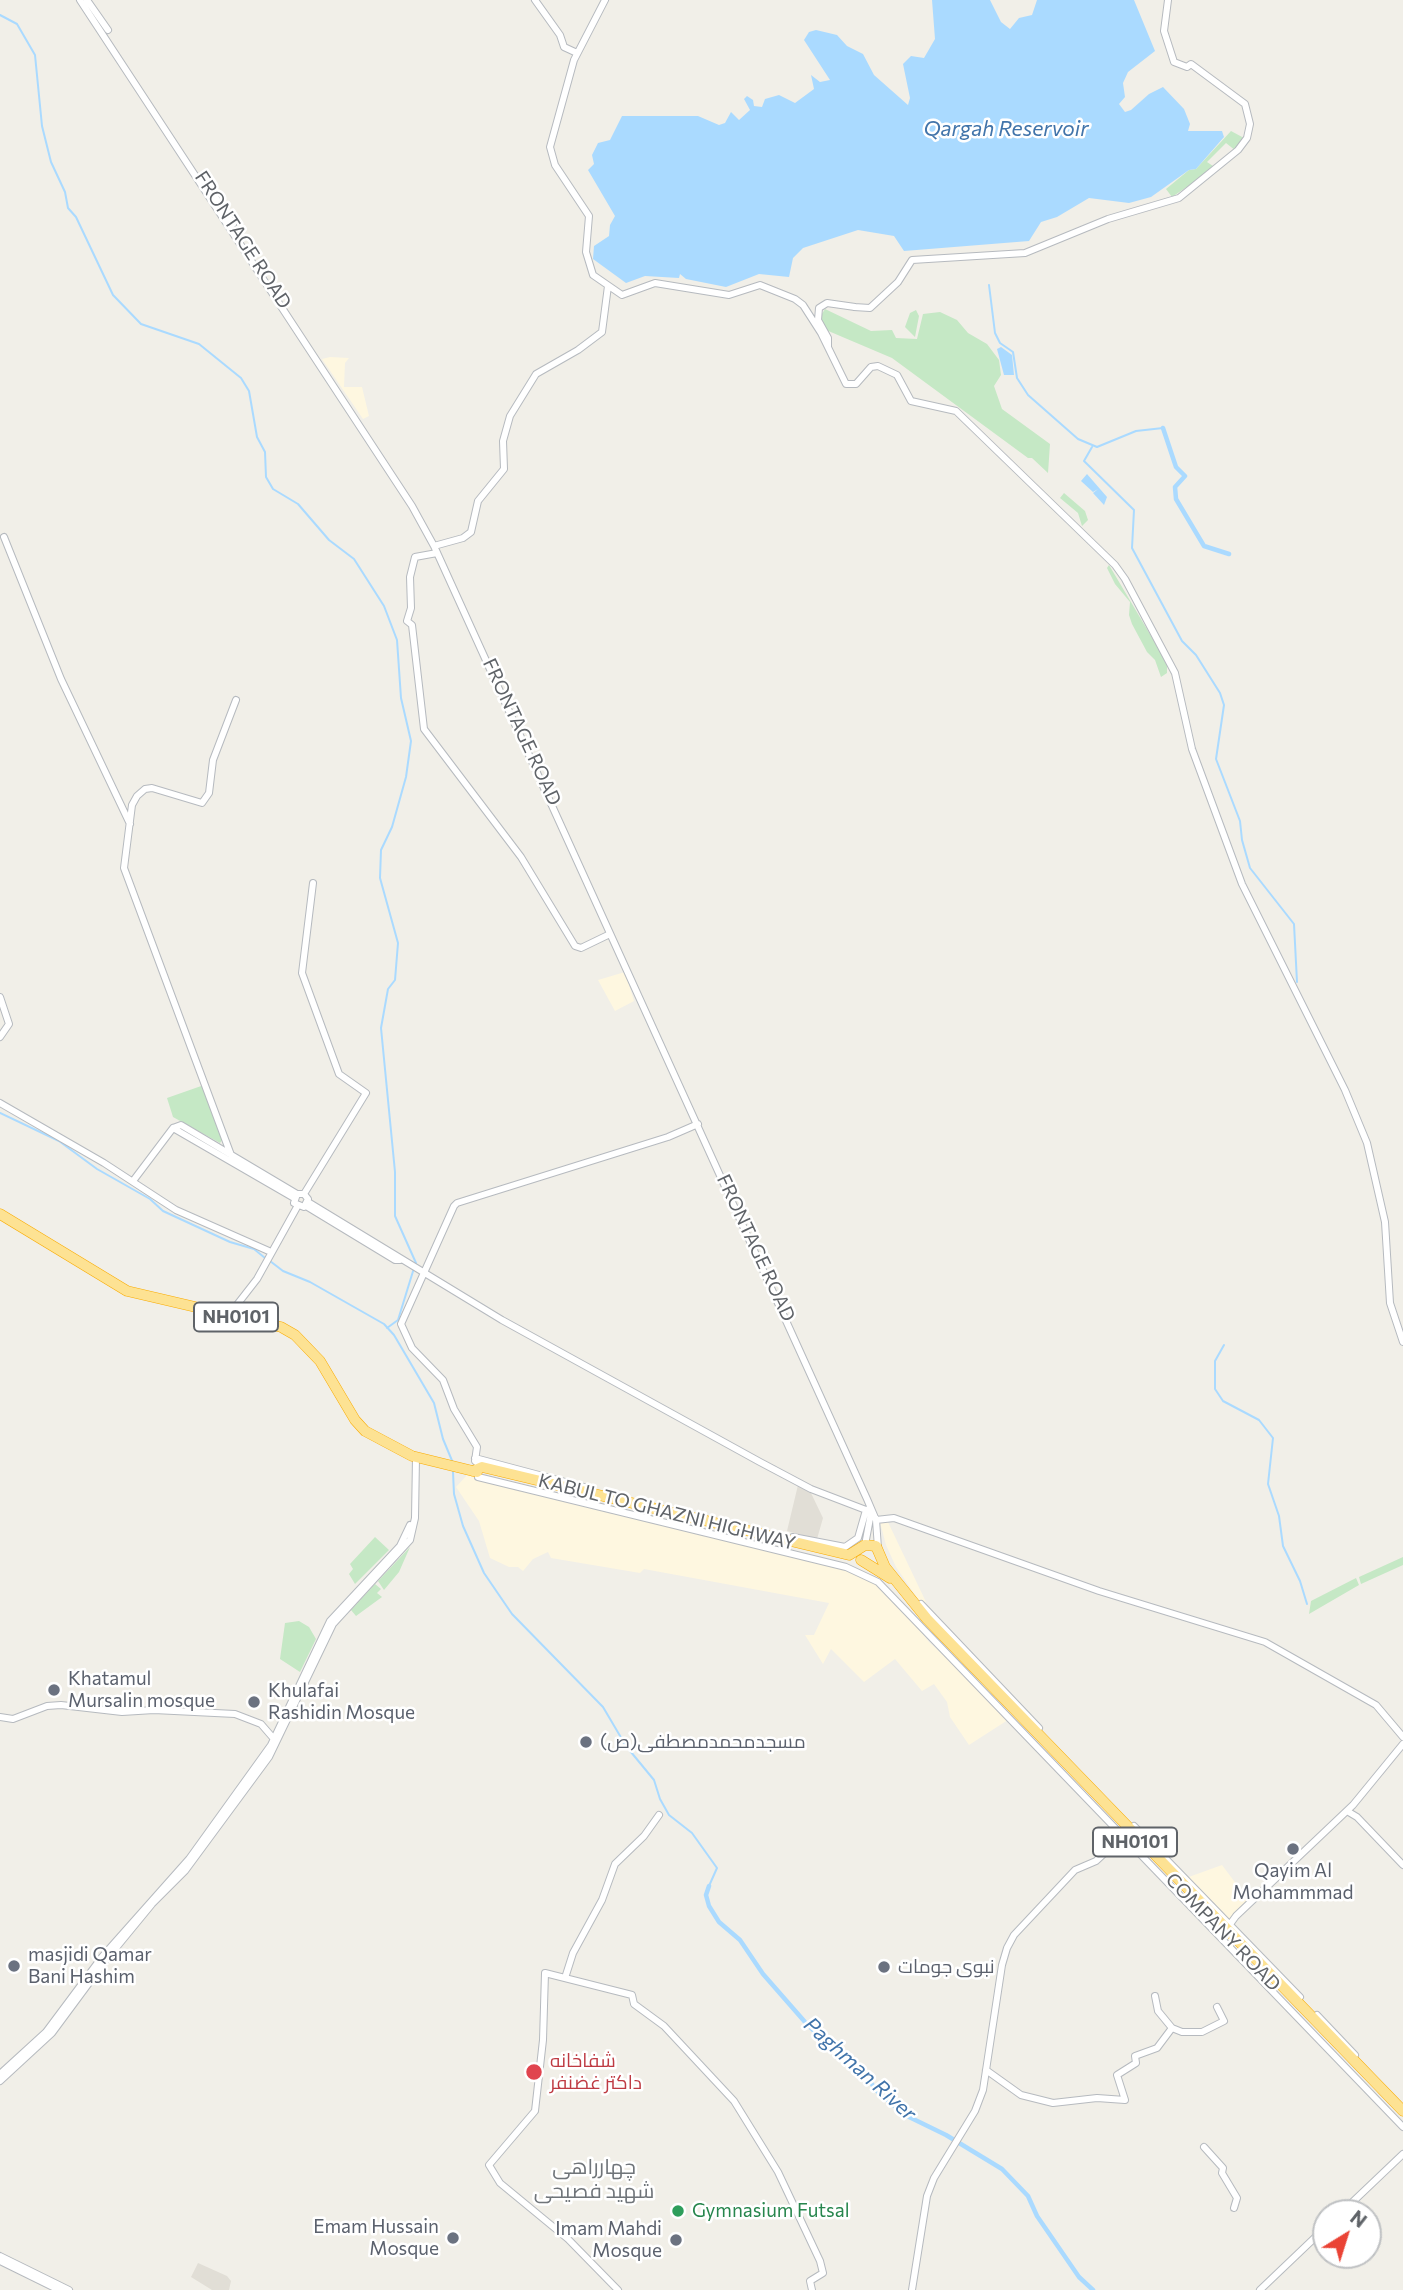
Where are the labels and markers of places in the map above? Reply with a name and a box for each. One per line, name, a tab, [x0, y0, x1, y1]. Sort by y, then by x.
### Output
place label: Khatamul Mursalin mosque	[68, 1668, 215, 1712]
place label: Khulafai Rashidin Mosque	[268, 1680, 415, 1724]
marker: Khatamul Mursalin mosque	[46, 1682, 62, 1698]
marker: Khulafai Rashidin Mosque	[246, 1694, 262, 1710]
place label: مسجدمحمدمصطفی(ص)	[600, 1731, 806, 1753]
marker: مسجدمحمدمصطفی(ص)	[578, 1734, 594, 1750]
marker: Qayim Al Mohammmad	[1285, 1841, 1301, 1857]
place label: Qayim Al Mohammmad	[1233, 1860, 1353, 1904]
place label: masjidi Qamar Bani Hashim	[28, 1944, 152, 1988]
place label: نبوی جومات	[898, 1956, 995, 1978]
marker: masjidi Qamar Bani Hashim	[6, 1958, 22, 1974]
marker: نبوی جومات	[876, 1959, 892, 1975]
place label: شفاخانه داکتر غضنفر	[550, 2050, 642, 2094]
marker: شفاخانه داکتر غضنفر	[524, 2062, 544, 2082]
place label: Gymnasium Futsal	[692, 2200, 850, 2222]
marker: Gymnasium Futsal	[670, 2203, 686, 2219]
place label: Emam Hussain Mosque	[313, 2216, 439, 2260]
place label: Imam Mahdi Mosque	[555, 2218, 662, 2262]
marker: Emam Hussain Mosque	[445, 2230, 461, 2246]
marker: Imam Mahdi Mosque	[668, 2232, 684, 2248]

